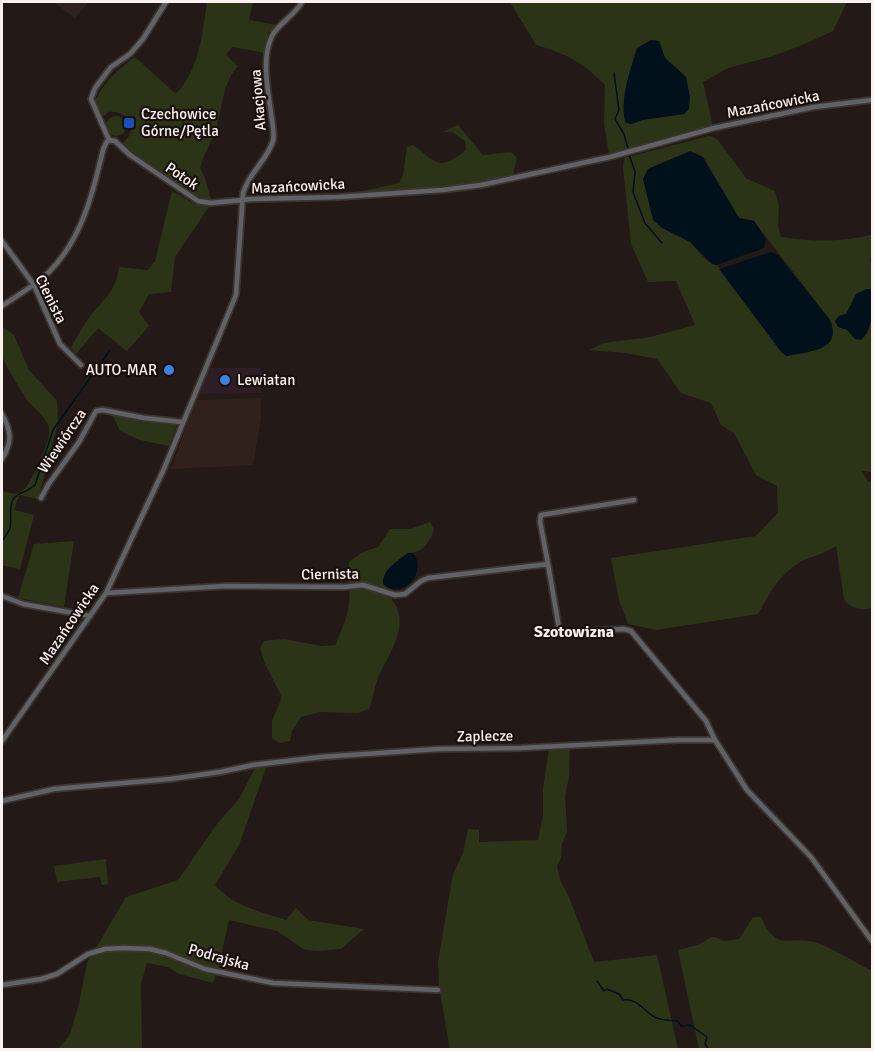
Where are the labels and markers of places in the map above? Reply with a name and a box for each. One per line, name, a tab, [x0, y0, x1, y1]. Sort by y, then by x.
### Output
place label: Czechowice Górne/Pętla	[141, 105, 219, 140]
marker: Czechowice Górne/Pętla	[122, 116, 136, 130]
place label: AUTO-MAR	[86, 361, 157, 379]
marker: AUTO-MAR	[162, 363, 176, 377]
place label: Lewiatan	[237, 371, 295, 389]
marker: Lewiatan	[218, 373, 232, 387]

